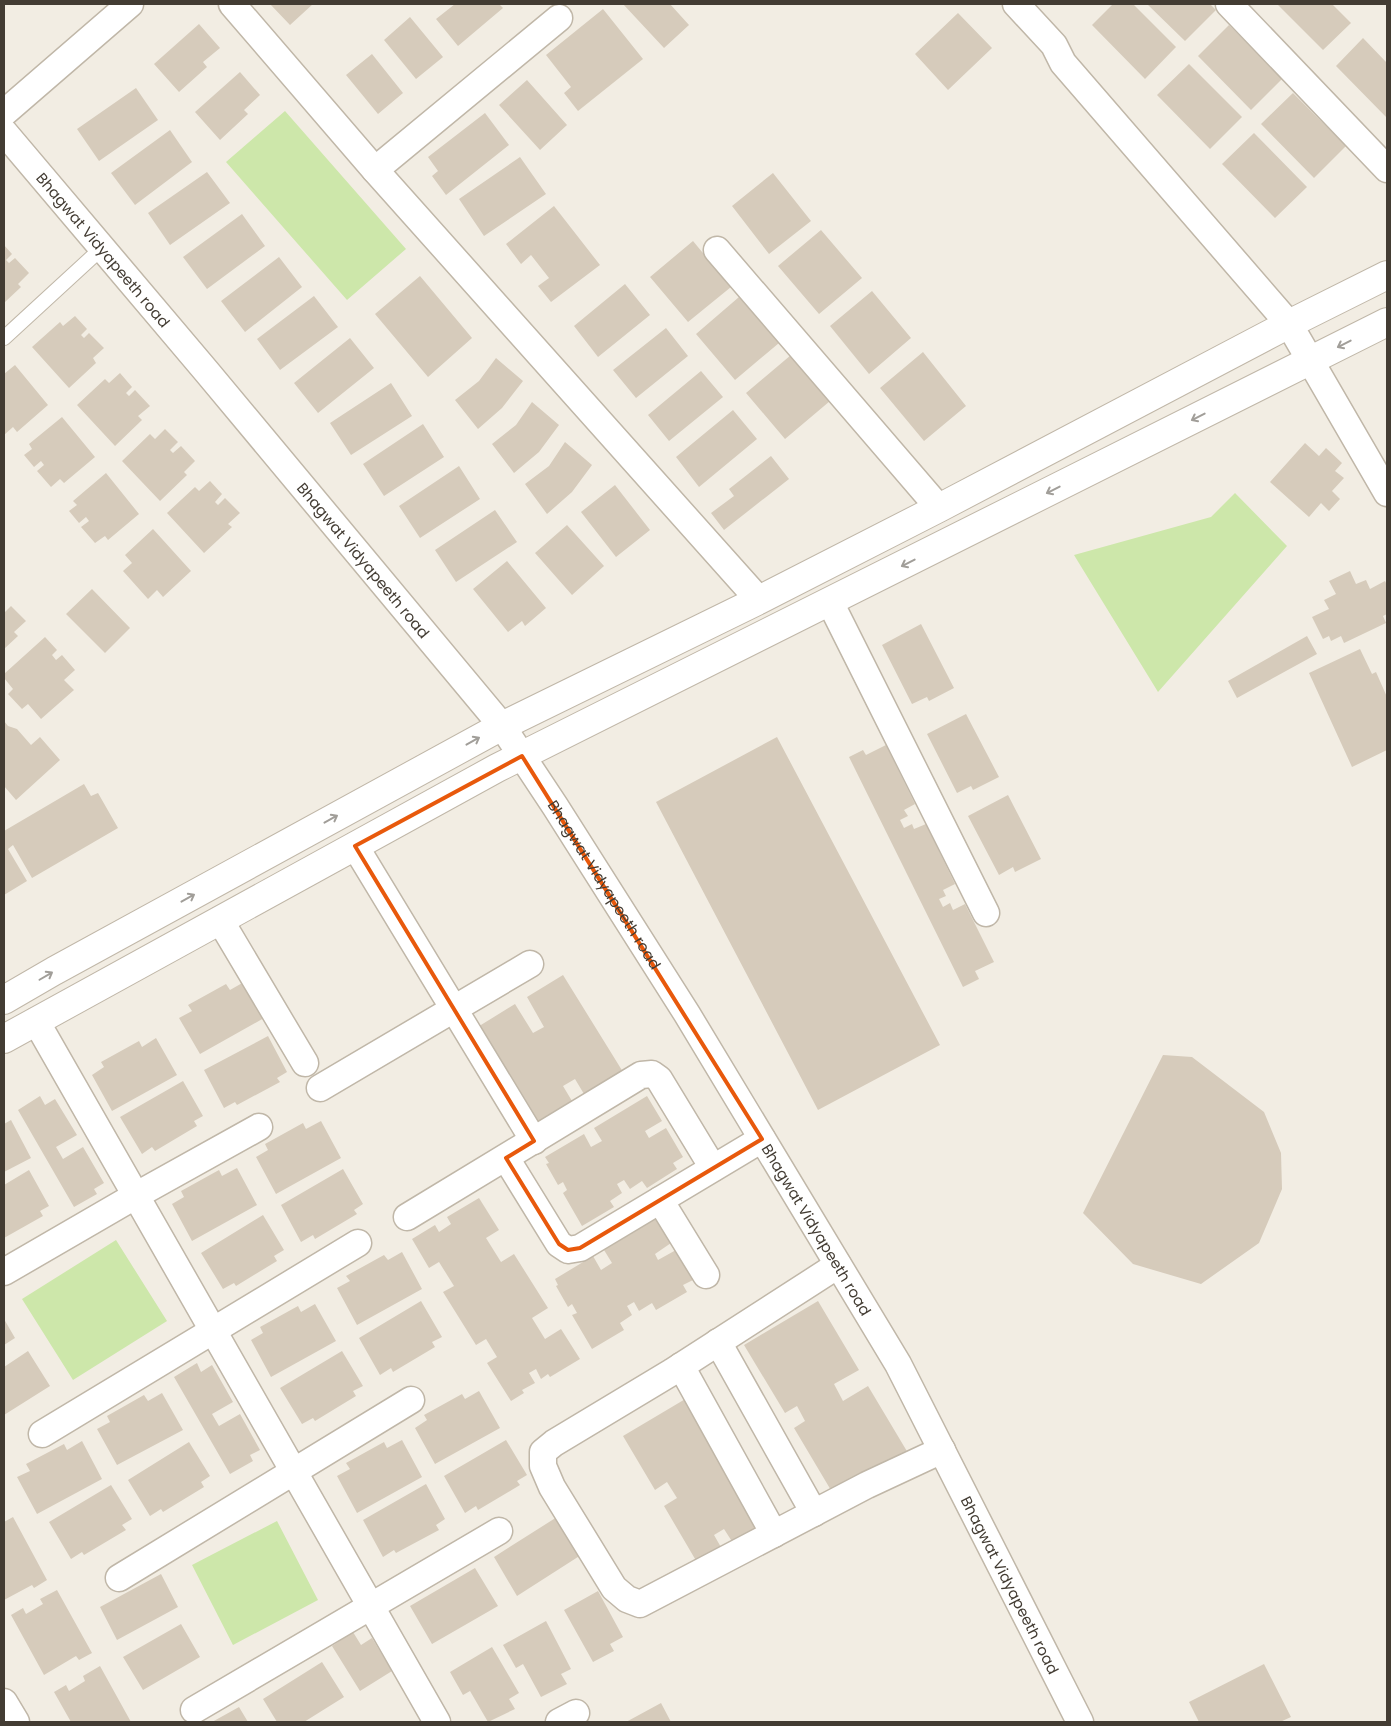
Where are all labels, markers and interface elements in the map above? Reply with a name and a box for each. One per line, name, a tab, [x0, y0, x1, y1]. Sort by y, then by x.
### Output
street label: Bhagwat Vidyapeeth road	[32, 168, 175, 332]
one-way arrow	[1336, 339, 1351, 349]
one-way arrow	[1191, 412, 1206, 422]
street label: Bhagwat Vidyapeeth road	[293, 478, 435, 642]
one-way arrow	[1046, 486, 1061, 495]
one-way arrow	[901, 558, 916, 568]
one-way arrow	[466, 736, 480, 746]
street label: Bhagwat Vidyapeeth road	[543, 796, 666, 973]
one-way arrow	[323, 814, 337, 824]
one-way arrow	[181, 892, 195, 902]
one-way arrow	[38, 970, 52, 980]
street label: Bhagwat Vidyapeeth road	[757, 1140, 877, 1319]
street label: Bhagwat Vidyapeeth road	[956, 1492, 1064, 1677]

